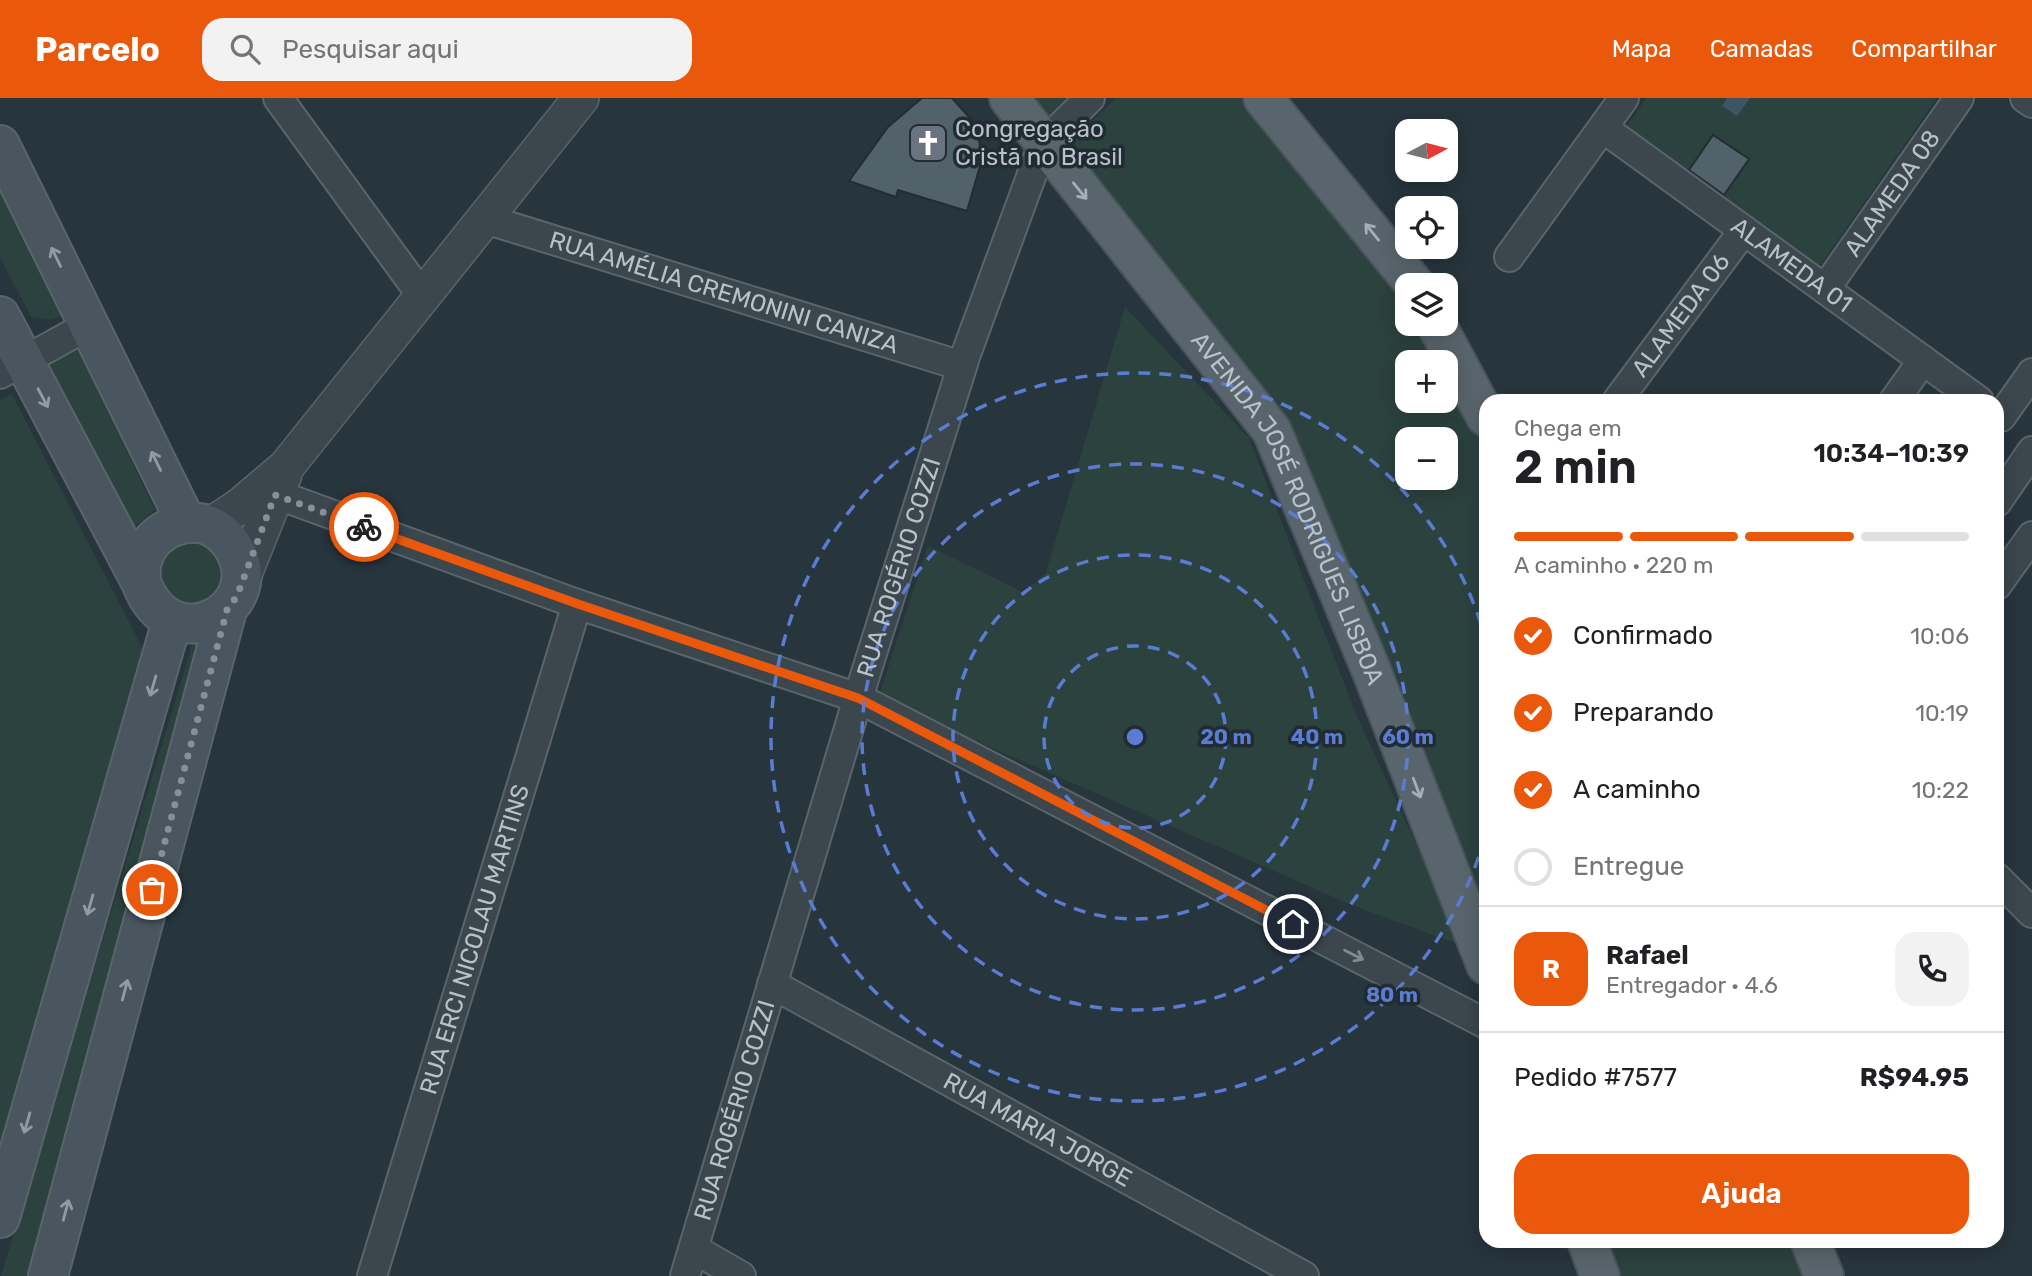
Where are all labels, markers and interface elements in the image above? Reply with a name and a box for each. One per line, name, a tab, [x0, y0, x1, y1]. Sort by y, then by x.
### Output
search box	[202, 18, 692, 81]
text: Parcelo	[35, 30, 160, 69]
icon: search	[226, 30, 264, 68]
text: Pesquisar aqui	[282, 34, 459, 65]
text: Mapa	[1612, 35, 1672, 63]
text: Camadas	[1710, 35, 1813, 63]
text: Compartilhar	[1851, 35, 1997, 63]
place label: Congregação Cristã no Brasil	[955, 115, 1123, 171]
north arrow	[1395, 119, 1458, 182]
map controls	[1395, 119, 1458, 490]
church icon: Congregação Cristã no Brasil	[907, 122, 949, 164]
street label: ALAMEDA 08	[1838, 125, 1946, 262]
one-way arrow	[1073, 181, 1088, 199]
button: locate	[1395, 196, 1458, 259]
street label: ALAMEDA 01	[1726, 212, 1857, 318]
one-way arrow	[1364, 224, 1379, 242]
street label: RUA AMÉLIA CREMONINI CANIZA	[546, 226, 902, 360]
one-way arrow	[48, 247, 62, 268]
street label: ALAMEDA 06	[1626, 248, 1736, 382]
button: layers	[1395, 273, 1458, 336]
street label: AVENIDA JOSÉ RODRIGUES LISBOA	[1185, 327, 1390, 689]
button: +	[1395, 350, 1458, 413]
one-way arrow	[37, 387, 50, 408]
text: Chega em	[1514, 414, 1622, 442]
button: −	[1395, 427, 1458, 490]
text: 10:34–10:39	[1813, 438, 1969, 469]
text: 2 min	[1514, 440, 1637, 495]
one-way arrow	[149, 451, 162, 472]
street label: RUA ROGÉRIO COZZI	[851, 454, 946, 681]
courier	[329, 492, 399, 562]
icon: bike	[345, 508, 383, 546]
text: A caminho · 220 m	[1514, 551, 1714, 579]
icon: check	[1514, 617, 1552, 655]
text: Confirmado	[1573, 620, 1713, 651]
text: 10:06	[1910, 622, 1969, 650]
one-way arrow	[146, 675, 159, 697]
icon: check	[1514, 694, 1552, 732]
text: Preparando	[1573, 697, 1714, 728]
text: 10:19	[1915, 699, 1969, 727]
text: 20 m	[1200, 724, 1252, 749]
text: 40 m	[1291, 724, 1343, 749]
text: 60 m	[1382, 724, 1434, 749]
centre of rings	[1123, 725, 1147, 749]
icon: check	[1514, 771, 1552, 809]
text: A caminho	[1573, 774, 1701, 805]
text: 10:22	[1912, 776, 1969, 804]
one-way arrow	[1412, 777, 1425, 799]
street label: RUA ERCI NICOLAU MARTINS	[414, 781, 535, 1098]
text: Entregue	[1573, 851, 1684, 882]
pin	[122, 860, 182, 920]
icon: bag	[133, 871, 171, 909]
one-way arrow	[83, 893, 96, 915]
pin	[1263, 894, 1323, 954]
icon: home	[1274, 905, 1312, 943]
button: phone	[1895, 932, 1969, 1006]
text: Rafael	[1606, 940, 1689, 971]
one-way arrow	[1343, 949, 1364, 963]
text: R	[1542, 954, 1560, 985]
text: Entregador · 4.6	[1606, 971, 1778, 999]
one-way arrow	[119, 980, 132, 1002]
text: 80 m	[1366, 982, 1418, 1007]
street label: RUA ROGÉRIO COZZI	[688, 997, 781, 1224]
text: Pedido #7577	[1514, 1062, 1677, 1093]
text: R$94.95	[1860, 1062, 1969, 1093]
street label: RUA MARIA JORGE	[939, 1067, 1137, 1193]
one-way arrow	[20, 1112, 33, 1134]
button: Ajuda	[1514, 1154, 1969, 1234]
one-way arrow	[60, 1199, 73, 1222]

